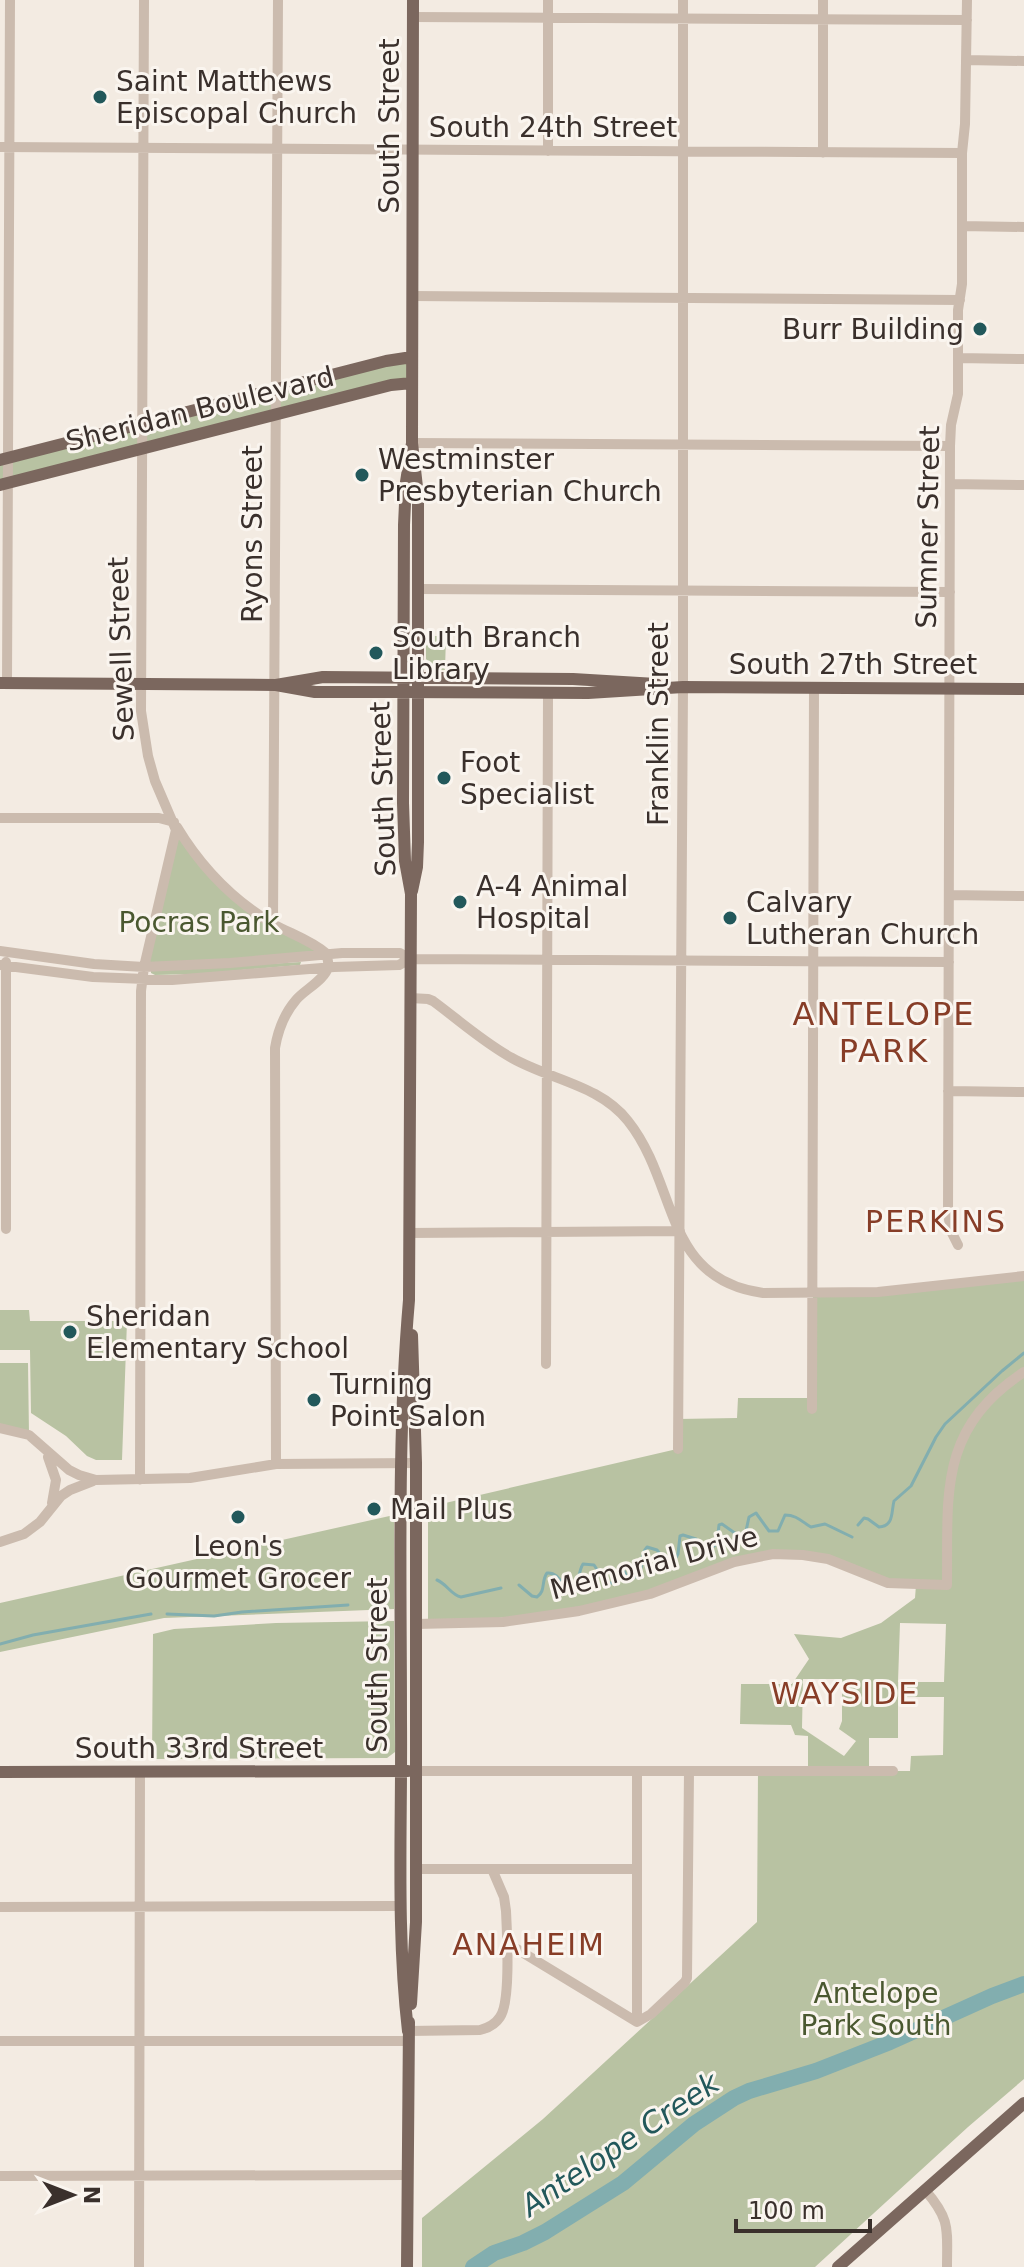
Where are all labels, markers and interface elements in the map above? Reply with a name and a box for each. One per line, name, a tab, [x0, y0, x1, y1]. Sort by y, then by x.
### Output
street label: South Street	[373, 38, 406, 214]
place label: Saint Matthews Episcopal Church	[116, 65, 357, 130]
marker: Saint Matthews Episcopal Church	[91, 88, 109, 106]
street label: South 24th Street	[429, 111, 677, 144]
place label: Burr Building	[782, 313, 964, 346]
marker: Burr Building	[971, 320, 989, 338]
street label: Sheridan Boulevard	[62, 360, 338, 458]
street label: Sumner Street	[910, 425, 946, 629]
place label: Westminster Presbyterian Church	[378, 443, 662, 508]
street label: Ryons Street	[236, 445, 269, 623]
marker: Westminster Presbyterian Church	[353, 466, 371, 484]
street label: Sewell Street	[101, 556, 141, 742]
place label: South Branch Library	[392, 621, 581, 686]
street label: Franklin Street	[642, 622, 675, 826]
marker: South Branch Library	[367, 644, 385, 662]
street label: South 27th Street	[729, 648, 977, 681]
street label: South Street	[363, 701, 403, 877]
place label: Foot Specialist	[460, 746, 594, 811]
marker: Foot Specialist	[435, 769, 453, 787]
place label: A-4 Animal Hospital	[476, 870, 628, 935]
place label: Calvary Lutheran Church	[746, 886, 979, 951]
marker: A-4 Animal Hospital	[451, 893, 469, 911]
park label: Pocras Park	[118, 906, 280, 939]
marker: Calvary Lutheran Church	[721, 909, 739, 927]
district label: ANTELOPE PARK	[793, 995, 975, 1070]
district label: PERKINS	[865, 1204, 1007, 1239]
place label: Sheridan Elementary School	[86, 1300, 349, 1365]
marker: Sheridan Elementary School	[61, 1323, 79, 1341]
place label: Turning Point Salon	[329, 1368, 486, 1433]
marker: Turning Point Salon	[305, 1391, 323, 1409]
place label: Mail Plus	[390, 1493, 513, 1526]
marker: Mail Plus	[365, 1500, 383, 1518]
marker: Leon's Gourmet Grocer	[229, 1508, 247, 1526]
street label: Memorial Drive	[547, 1519, 761, 1607]
place label: Leon's Gourmet Grocer	[125, 1530, 351, 1595]
street label: South Street	[361, 1577, 394, 1753]
district label: WAYSIDE	[771, 1676, 919, 1711]
street label: South 33rd Street	[75, 1732, 323, 1765]
district label: ANAHEIM	[452, 1927, 606, 1962]
park label: Antelope Park South	[801, 1977, 951, 2042]
water label: Antelope Creek	[513, 2064, 727, 2224]
north arrow	[32, 2155, 112, 2235]
scale bar	[736, 2183, 870, 2233]
text: N	[79, 2186, 104, 2204]
text: 100 m	[748, 2197, 825, 2225]

